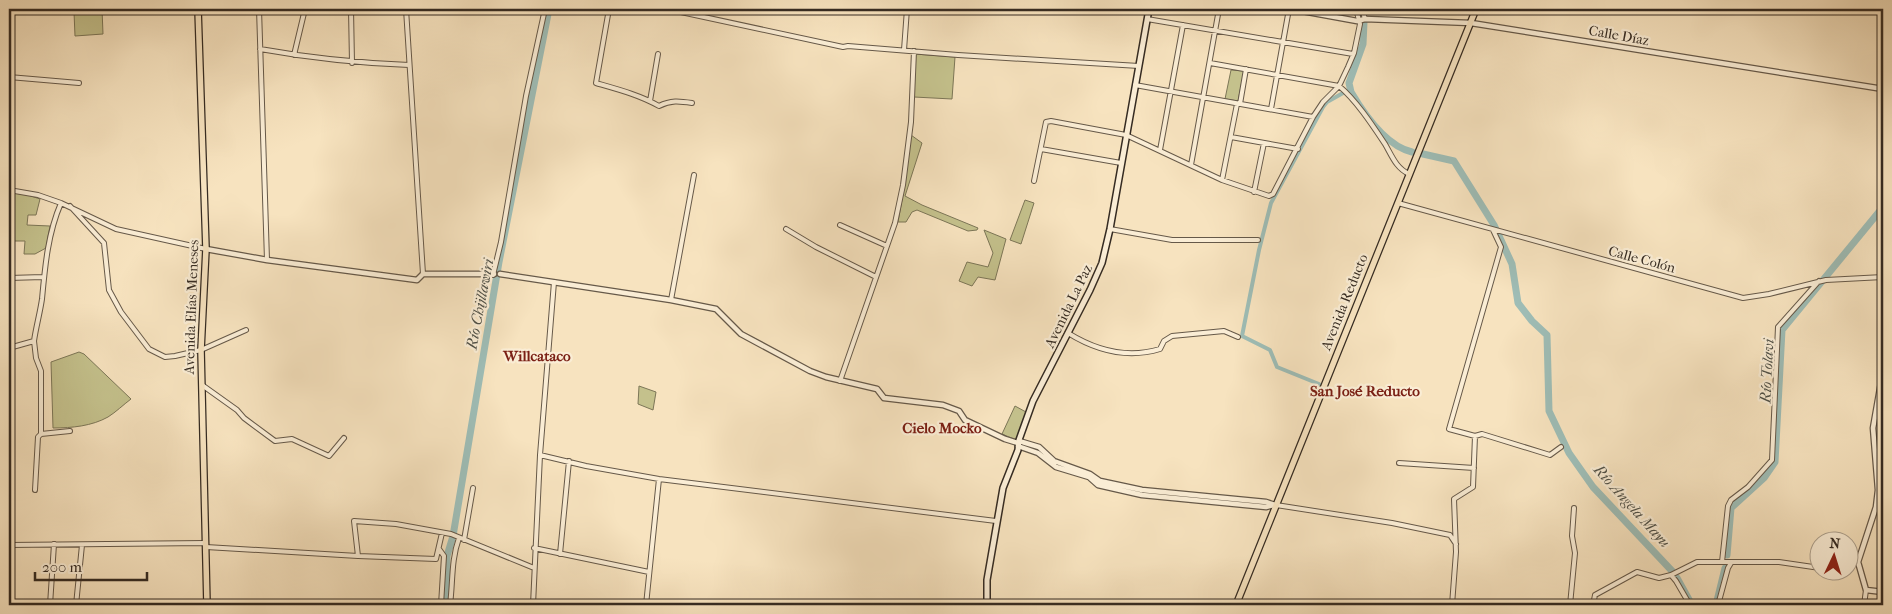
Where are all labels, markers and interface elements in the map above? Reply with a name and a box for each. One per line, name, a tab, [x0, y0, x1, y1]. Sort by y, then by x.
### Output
street label: Calle Díaz	[1587, 22, 1650, 49]
street label: Avenida Elías Meneses	[181, 239, 202, 376]
street label: Calle Colón	[1606, 242, 1677, 277]
street label: Avenida Reducto	[1317, 252, 1372, 354]
water label: Río Chijllawiri	[462, 256, 498, 352]
street label: Avenida La Paz	[1041, 262, 1096, 352]
water label: Río Tolavi	[1756, 337, 1778, 404]
district label: Willcataco	[502, 347, 571, 365]
district label: San José Reducto	[1310, 382, 1420, 400]
district label: Cielo Mocko	[902, 419, 982, 437]
water label: Río Angela Mayu	[1589, 460, 1674, 551]
north arrow	[1810, 532, 1860, 582]
text: N	[1829, 535, 1841, 552]
scale bar	[35, 549, 148, 581]
text: 200 m	[42, 558, 82, 576]

